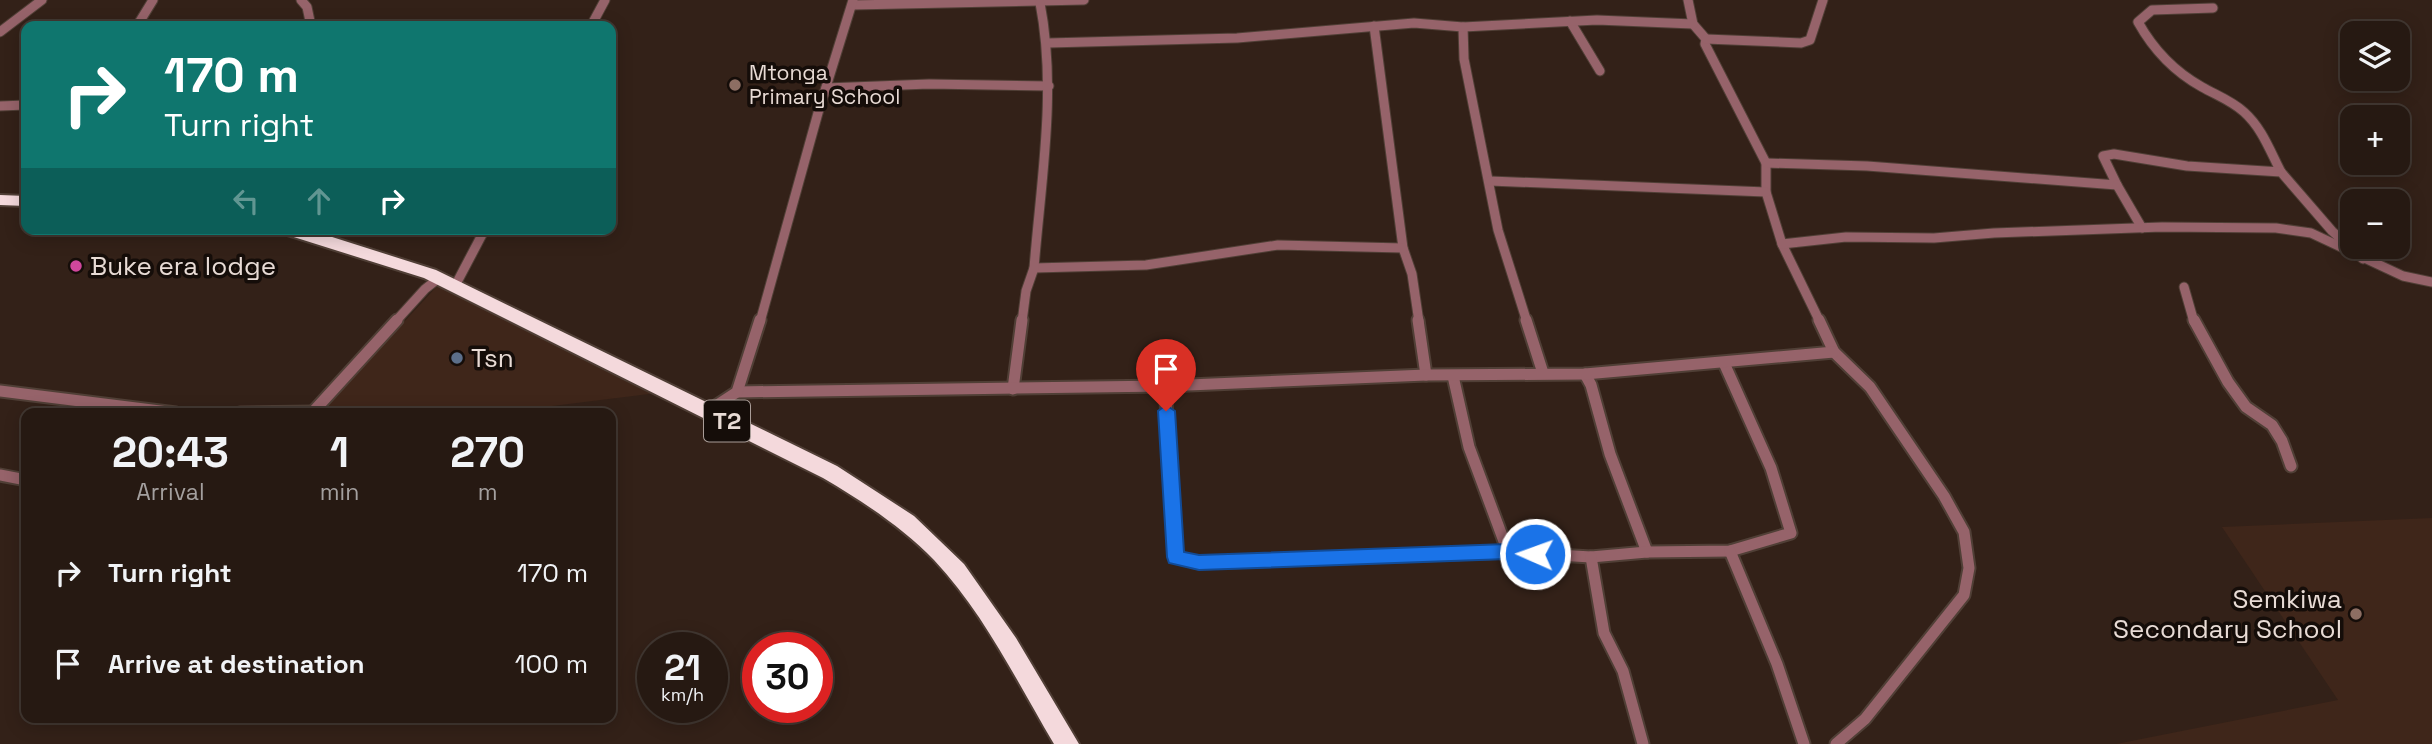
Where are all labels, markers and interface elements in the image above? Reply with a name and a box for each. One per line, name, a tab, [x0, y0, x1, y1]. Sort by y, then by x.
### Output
map controls	[2340, 21, 2410, 259]
button: layers	[2340, 21, 2410, 91]
text: 170 m	[164, 44, 299, 106]
icon: right	[49, 49, 140, 140]
place label: Mtonga Primary School	[749, 59, 900, 110]
marker: Mtonga Primary School	[727, 77, 743, 93]
text: Turn right	[164, 105, 314, 145]
button: +	[2340, 105, 2410, 175]
icon: left	[227, 182, 265, 220]
icon: ahead	[300, 182, 338, 220]
icon: right	[373, 182, 411, 220]
button: −	[2340, 189, 2410, 259]
place label: Buke era lodge	[90, 249, 276, 283]
marker: Buke era lodge	[68, 258, 84, 274]
pin	[1136, 339, 1196, 411]
place label: Tsn	[471, 341, 514, 375]
marker: Tsn	[449, 350, 465, 366]
icon: arrive	[1147, 350, 1185, 388]
road number: T2	[704, 400, 750, 442]
text: 20:43	[112, 426, 229, 479]
text: 1	[330, 426, 349, 479]
text: 270	[450, 426, 525, 479]
text: Arrival	[136, 477, 205, 507]
text: min	[320, 477, 359, 507]
text: m	[478, 477, 498, 507]
position arrow	[1498, 517, 1572, 591]
icon: right	[49, 554, 87, 592]
text: Turn right	[108, 556, 232, 590]
text: 170 m	[517, 556, 588, 590]
place label: Semkiwa Secondary School	[2113, 582, 2342, 646]
marker: Semkiwa Secondary School	[2348, 606, 2364, 622]
speed limit sign: 30	[742, 632, 833, 723]
icon: arrive	[49, 645, 87, 683]
text: 21	[664, 646, 701, 690]
text: Arrive at destination	[108, 647, 365, 681]
text: 100 m	[515, 647, 588, 681]
text: km/h	[661, 683, 704, 706]

